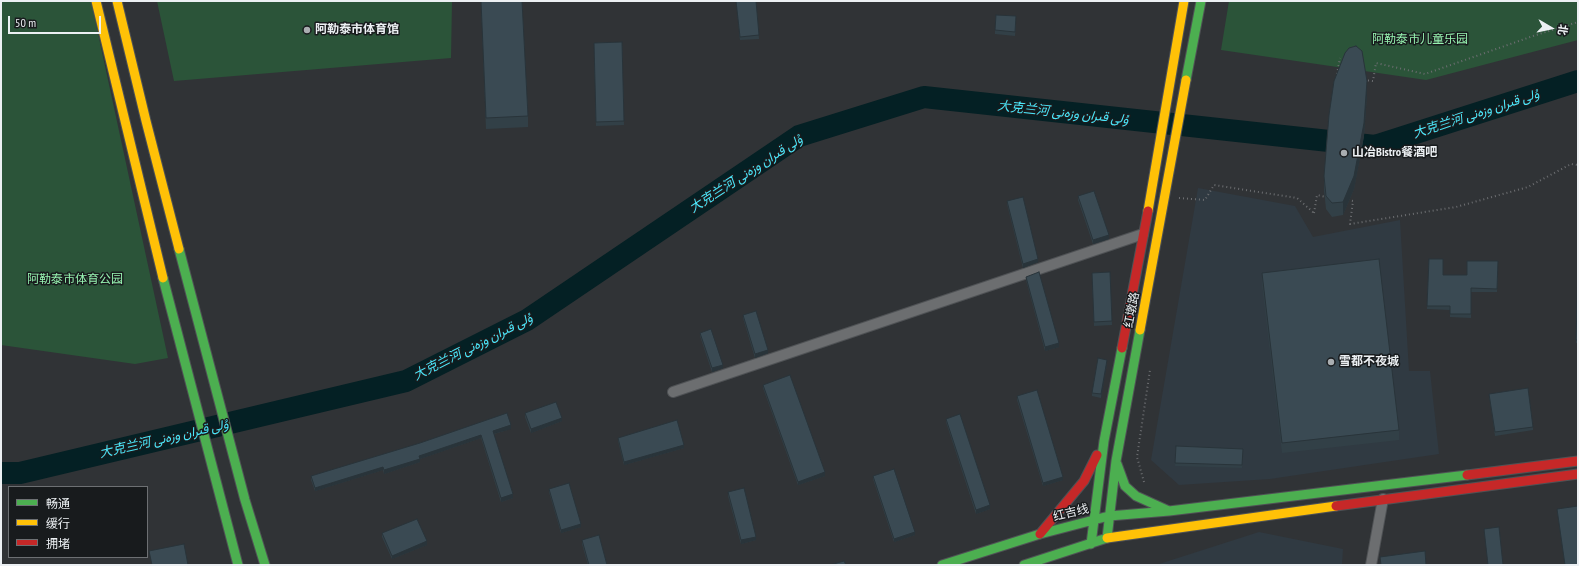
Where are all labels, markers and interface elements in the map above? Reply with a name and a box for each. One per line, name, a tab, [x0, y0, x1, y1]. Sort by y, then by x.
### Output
scale bar	[10, 8, 103, 34]
north arrow	[1531, 8, 1571, 48]
text: 50 m	[15, 15, 36, 30]
place label: 阿勒泰市体育馆	[315, 23, 399, 37]
text: 北	[1555, 23, 1571, 36]
marker: 阿勒泰市体育馆	[302, 25, 312, 35]
park label: 阿勒泰市儿童乐园	[1372, 33, 1468, 47]
water label: 大克兰河 ۇلى قىران وزەنى	[1411, 86, 1541, 142]
water label: 大克兰河 ۇلى قىران وزەنى	[997, 98, 1129, 128]
water label: 大克兰河 ۇلى قىران وزەنى	[686, 132, 806, 216]
place label: 山冶Bistro餐酒吧	[1352, 146, 1437, 160]
marker: 山冶Bistro餐酒吧	[1339, 148, 1349, 158]
park label: 阿勒泰市体育公园	[27, 273, 123, 287]
street label: 红墩路	[1121, 291, 1143, 329]
water label: 大克兰河 ۇلى قىران وزەنى	[411, 310, 535, 384]
place label: 雪都不夜城	[1339, 355, 1399, 369]
marker: 雪都不夜城	[1326, 357, 1336, 367]
water label: 大克兰河 ۇلى قىران وزەنى	[98, 417, 230, 461]
legend	[8, 486, 148, 558]
text: 畅通	[46, 496, 70, 511]
street label: 红吉线	[1052, 502, 1090, 524]
text: 缓行	[46, 516, 70, 531]
text: 拥堵	[46, 536, 70, 551]

